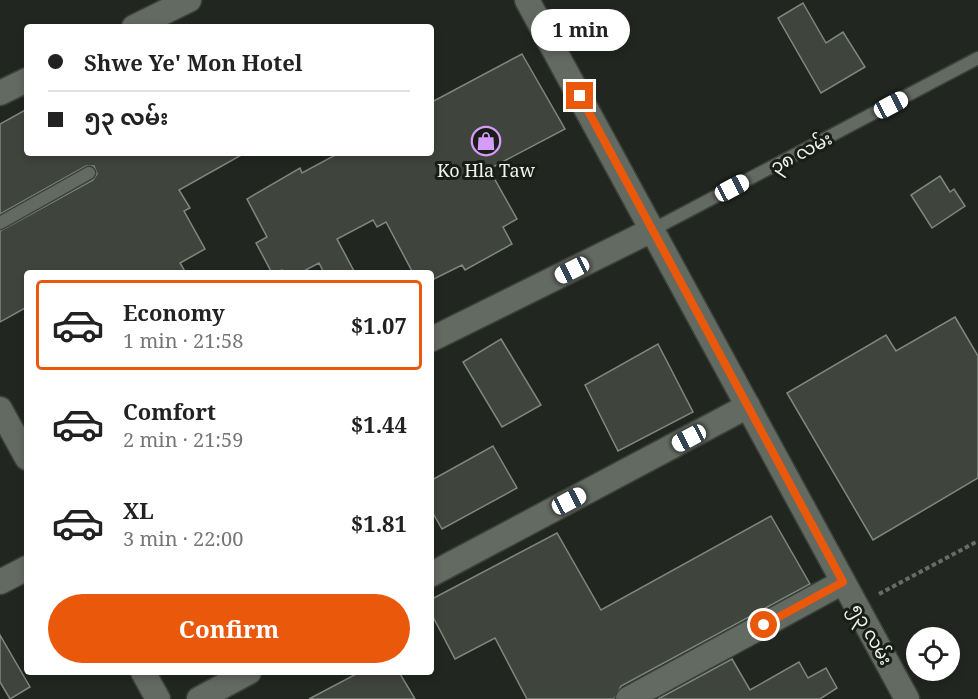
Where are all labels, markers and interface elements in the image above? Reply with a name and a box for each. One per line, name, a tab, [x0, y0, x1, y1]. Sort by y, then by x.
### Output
callout: 1 min	[530, 9, 630, 51]
text: 1 min	[552, 16, 609, 43]
text: Shwe Ye' Mon Hotel	[84, 47, 303, 77]
route end	[566, 82, 593, 109]
car	[871, 89, 911, 121]
text: ၅၃ လမ်း	[84, 101, 168, 131]
shop icon: Ko Hla Taw	[470, 125, 502, 157]
street label: ၃၈ လမ်း	[766, 126, 838, 182]
place label: Ko Hla Taw	[437, 158, 536, 182]
car	[712, 172, 752, 204]
car	[552, 254, 592, 286]
text: Economy	[123, 297, 225, 327]
icon: car	[51, 298, 105, 352]
text: $1.07	[351, 310, 407, 340]
text: 1 min · 21:58	[123, 327, 243, 354]
text: Comfort	[123, 396, 216, 426]
icon: car	[51, 397, 105, 451]
text: $1.44	[351, 409, 407, 439]
car	[669, 422, 709, 454]
text: 2 min · 21:59	[123, 426, 243, 453]
car	[549, 485, 589, 517]
text: XL	[123, 495, 154, 525]
icon: car	[51, 496, 105, 550]
text: $1.81	[351, 508, 407, 538]
text: 3 min · 22:00	[123, 525, 243, 552]
button: Confirm	[48, 594, 410, 663]
street label: ၅၃ လမ်း	[842, 599, 899, 671]
route start	[750, 611, 777, 638]
map controls	[906, 627, 960, 681]
button: locate	[906, 627, 960, 681]

